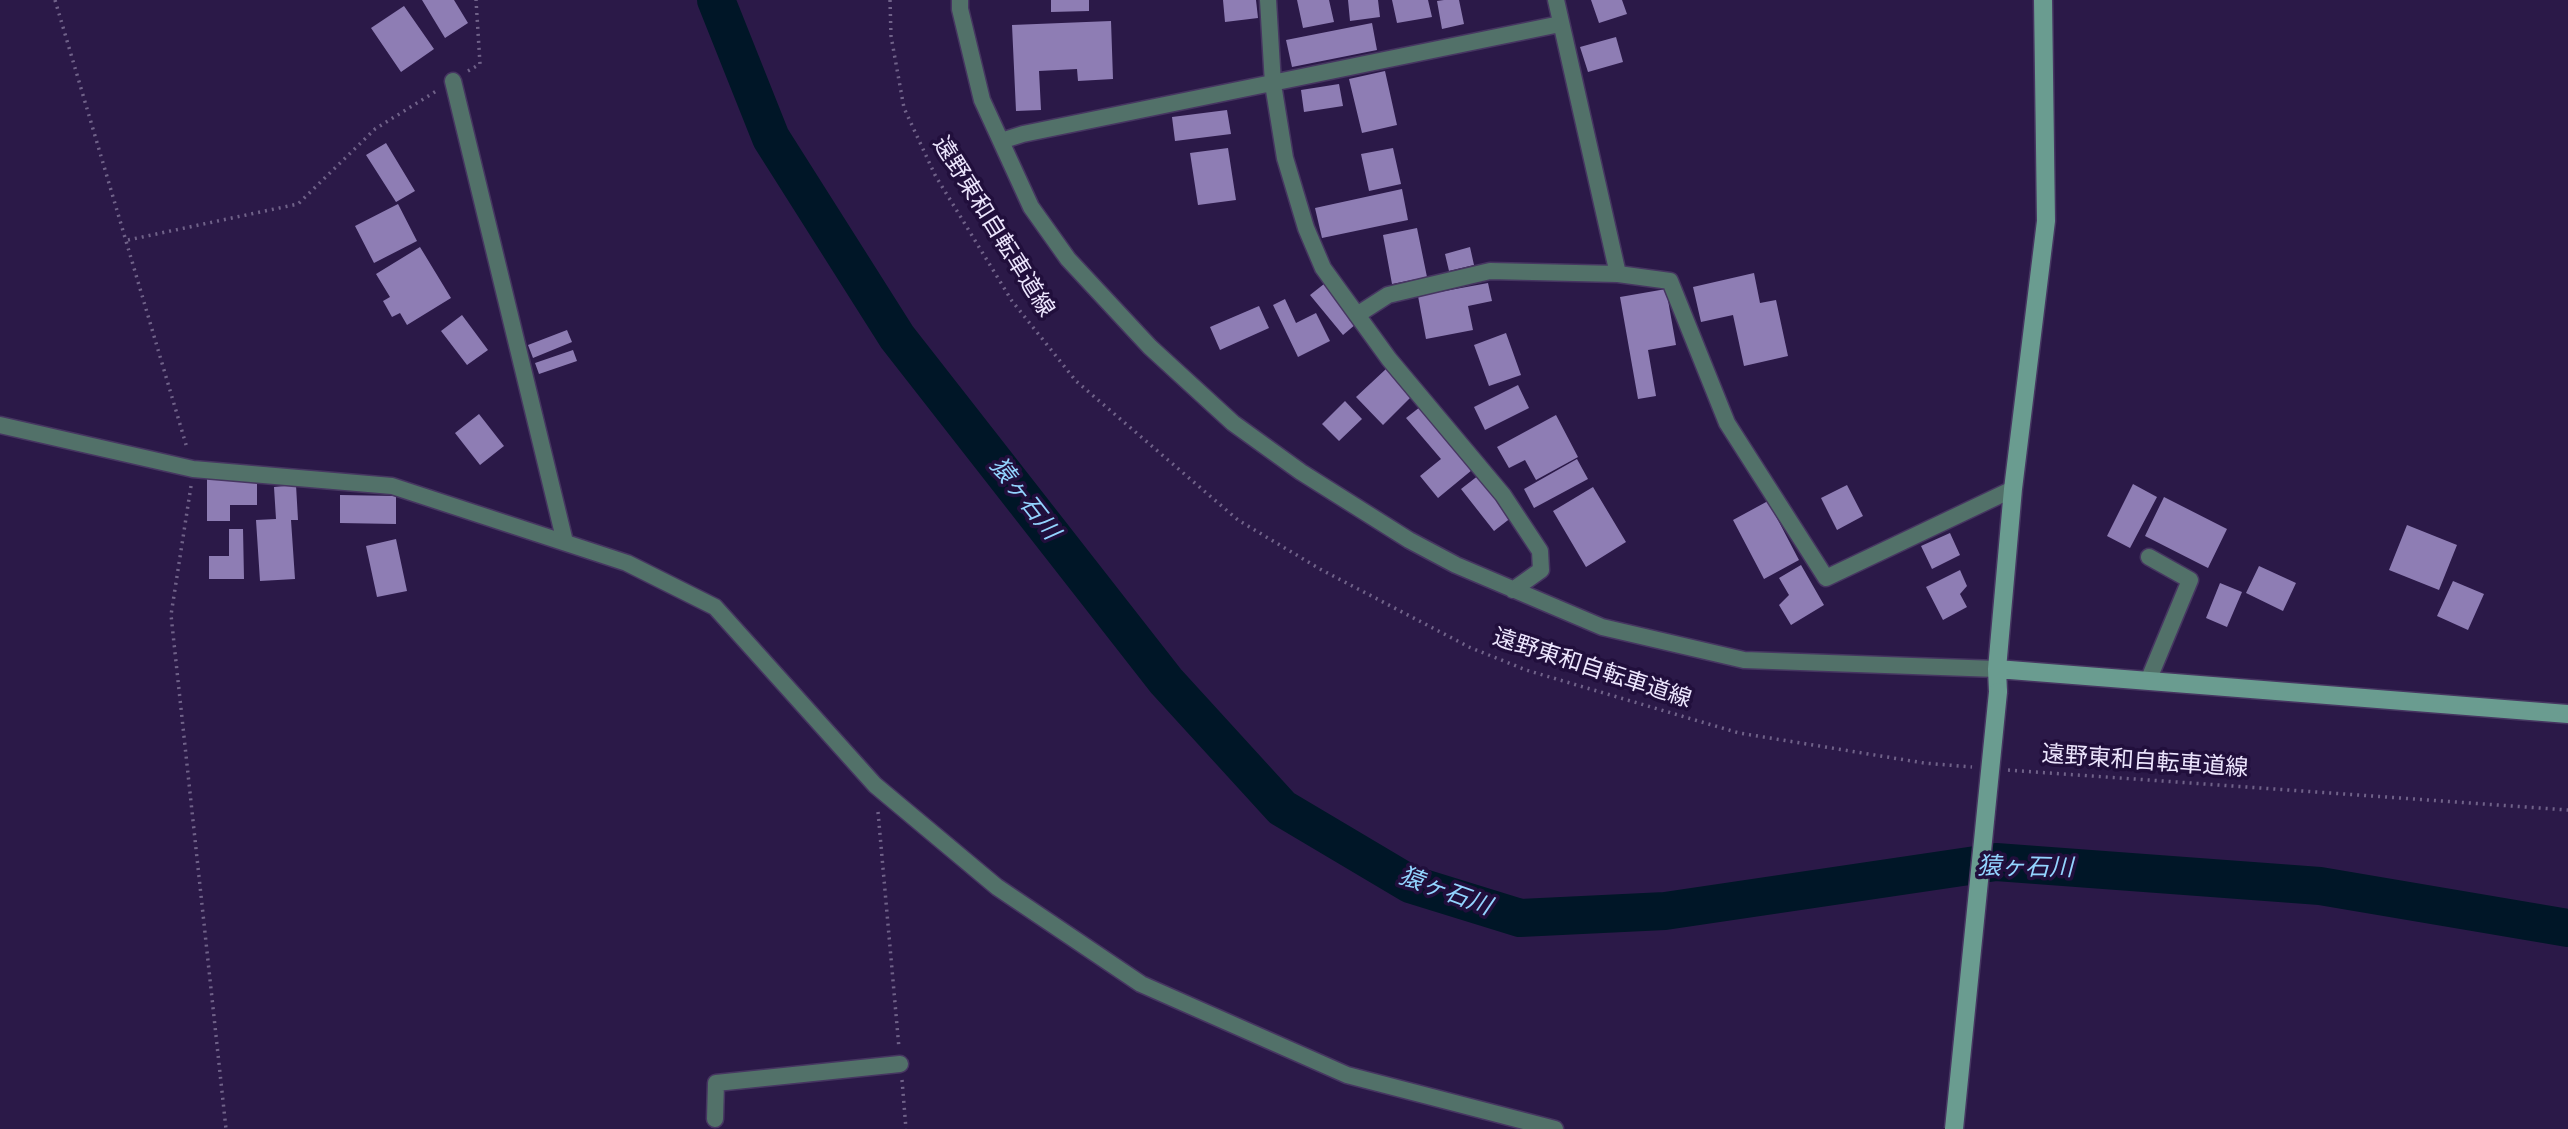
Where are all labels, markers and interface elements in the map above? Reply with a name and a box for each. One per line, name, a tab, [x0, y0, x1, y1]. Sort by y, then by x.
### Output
street label: 遠野東和自転車道線	[926, 132, 1060, 322]
water label: 猿ヶ石川	[983, 452, 1065, 546]
street label: 遠野東和自転車道線	[1489, 624, 1695, 714]
street label: 遠野東和自転車道線	[2041, 741, 2249, 783]
water label: 猿ヶ石川	[1977, 853, 2073, 883]
water label: 猿ヶ石川	[1395, 862, 1495, 922]

